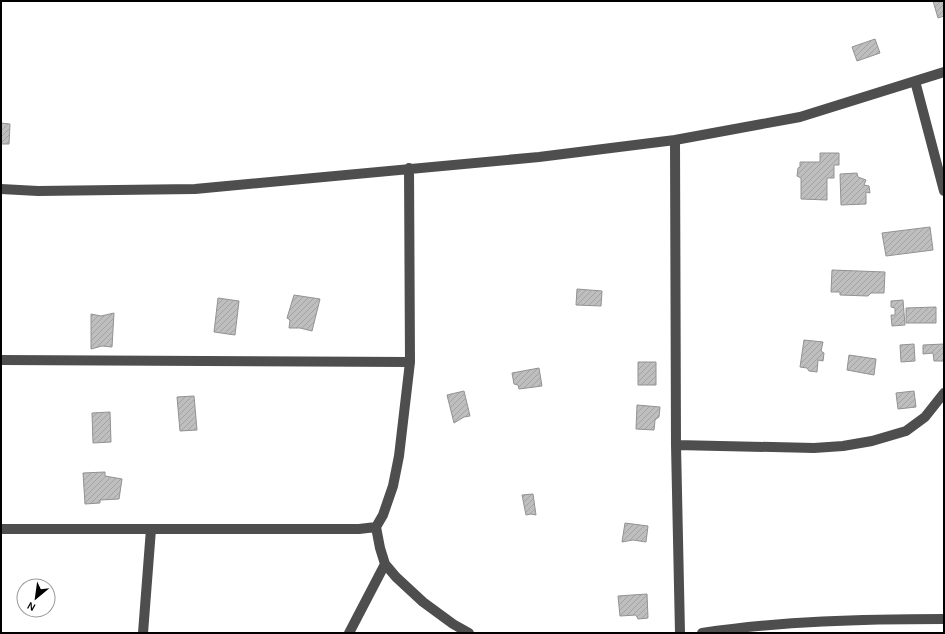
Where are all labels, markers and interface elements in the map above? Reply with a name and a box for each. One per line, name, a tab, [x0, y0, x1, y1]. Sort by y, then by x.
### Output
north arrow	[16, 578, 56, 618]
text: N	[25, 599, 38, 614]

